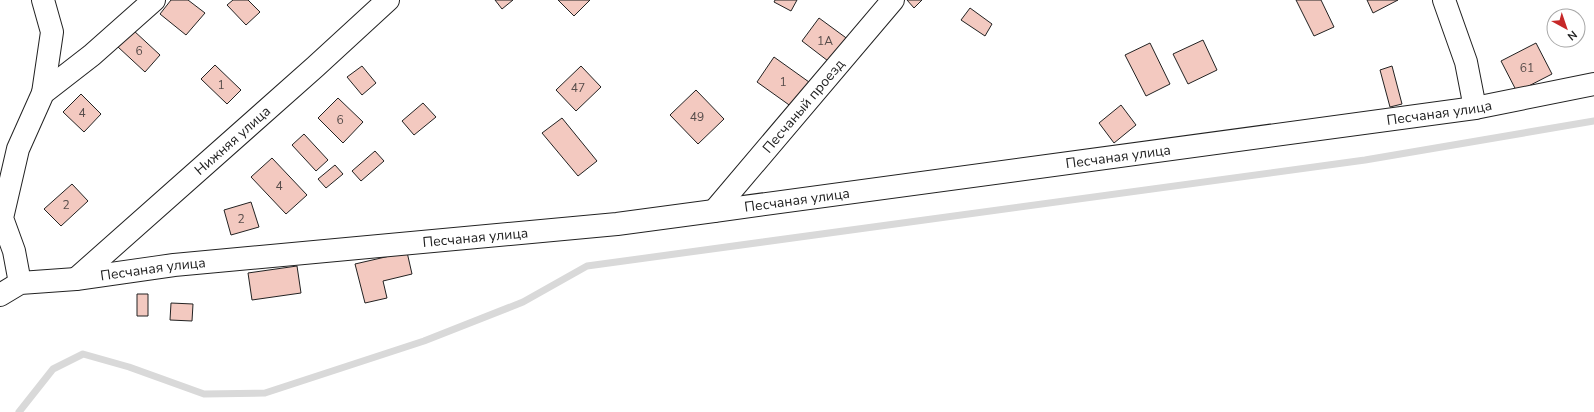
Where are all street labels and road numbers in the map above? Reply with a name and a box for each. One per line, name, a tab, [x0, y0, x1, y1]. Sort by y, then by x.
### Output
street label: Песчаный проезд	[758, 55, 849, 157]
street label: Песчаная улица	[1385, 96, 1494, 130]
street label: Нижняя улица	[191, 102, 275, 180]
street label: Песчаная улица	[1064, 140, 1172, 173]
street label: Песчаная улица	[743, 184, 851, 217]
street label: Песчаная улица	[422, 223, 529, 252]
street label: Песчаная улица	[99, 253, 206, 285]

